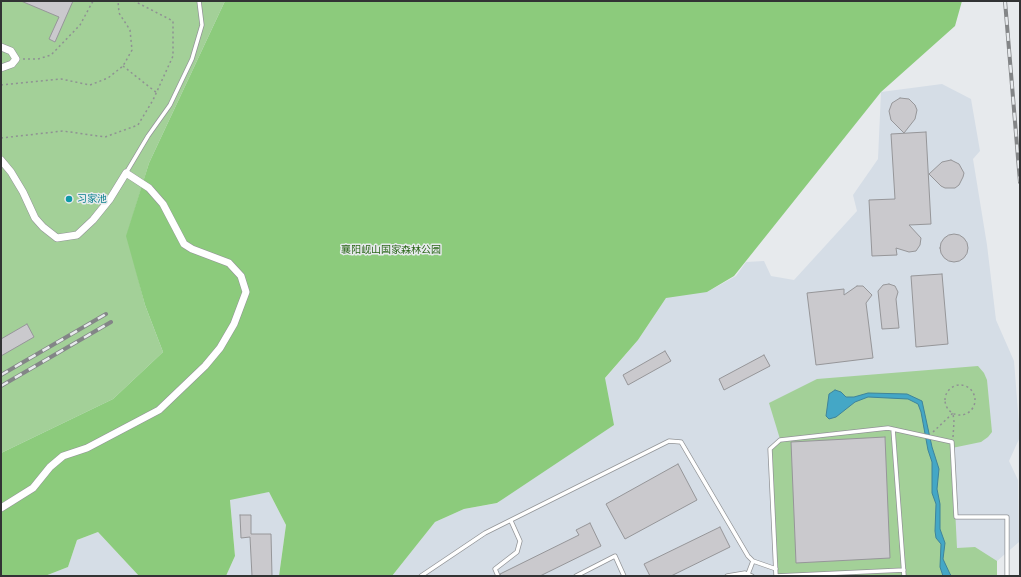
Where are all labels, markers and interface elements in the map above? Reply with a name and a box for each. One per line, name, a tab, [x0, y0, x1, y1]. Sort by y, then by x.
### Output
place label: 习家池	[77, 193, 107, 205]
marker: 习家池	[64, 194, 74, 204]
park label: 襄阳岘山国家森林公园	[341, 244, 441, 256]

